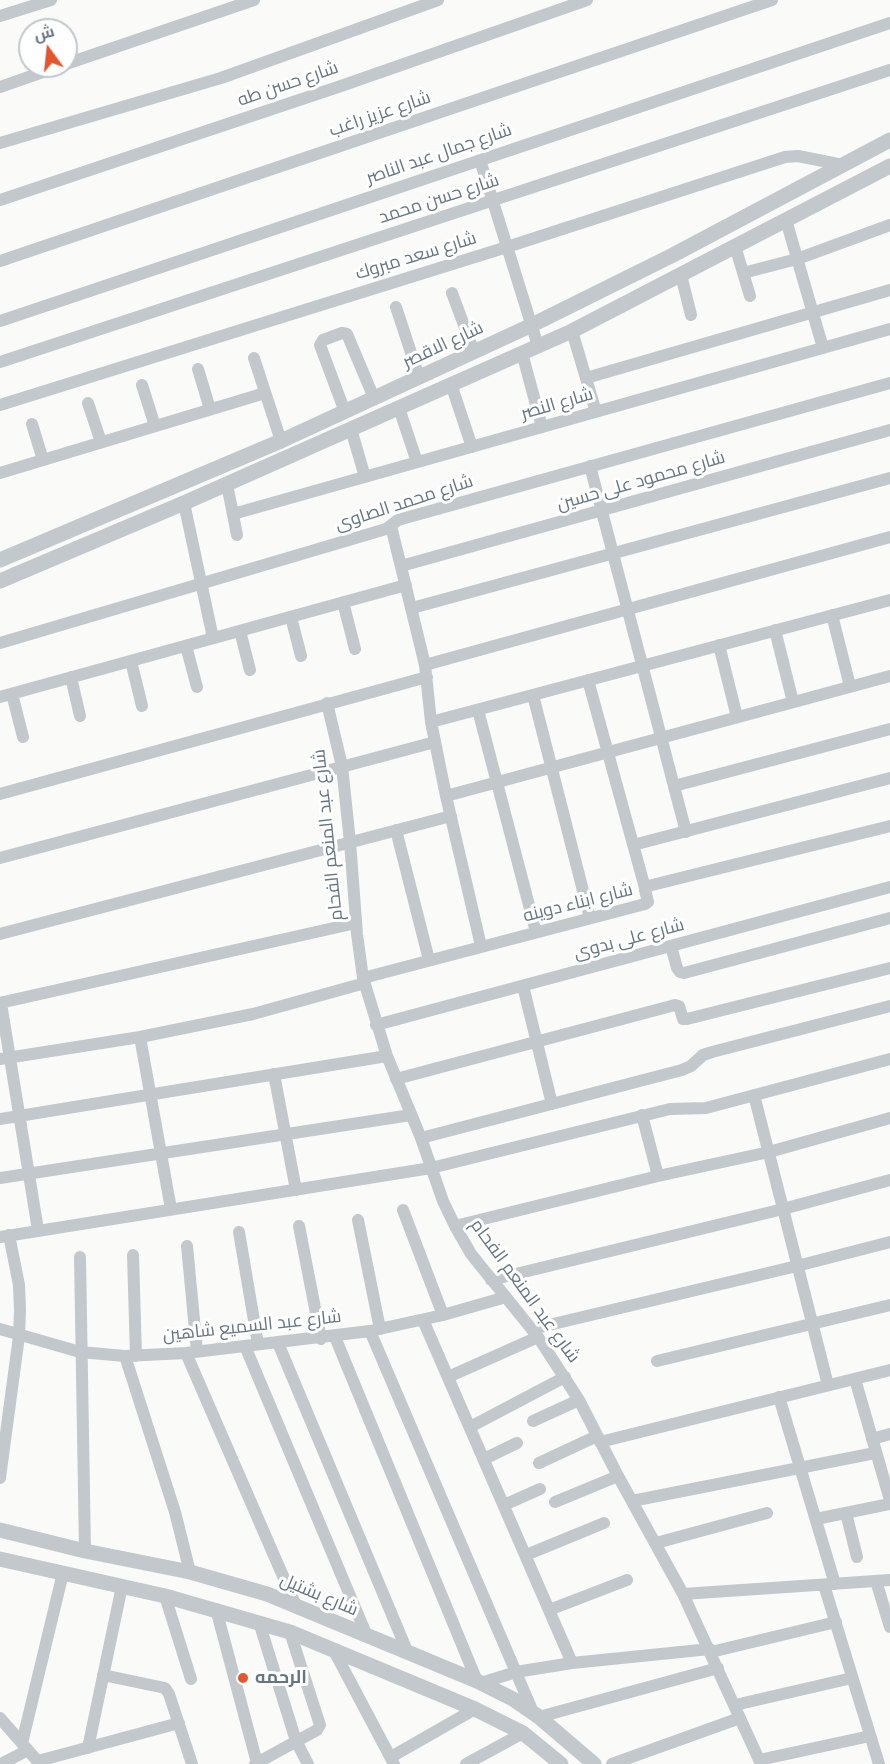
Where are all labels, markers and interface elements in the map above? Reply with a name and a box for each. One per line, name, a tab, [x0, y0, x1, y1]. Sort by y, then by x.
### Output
north arrow	[18, 18, 78, 78]
text: ش	[31, 20, 56, 45]
street label: شارع حسن طه	[235, 57, 341, 111]
street label: شارع عزيز راغب	[326, 87, 434, 141]
street label: شارع جمال عبد الناصر	[363, 119, 515, 189]
street label: شارع حسن محمد	[376, 169, 502, 229]
street label: شارع سعد مبروك	[353, 227, 479, 285]
street label: شارع الاقصر	[399, 317, 487, 373]
street label: شارع النصر	[518, 383, 596, 425]
street label: شارع محمود على حسين	[554, 447, 728, 515]
street label: شارع محمد الصاوى	[332, 470, 476, 536]
street label: شارع عبد المنعم الفحام	[308, 748, 348, 922]
street label: شارع ابناء دوينه	[521, 879, 635, 927]
street label: شارع على بدوى	[571, 914, 687, 964]
street label: شارع عبد المنعم الفحام	[466, 1215, 584, 1367]
street label: شارع عبد السميع شاهين	[162, 1306, 342, 1346]
street label: شارع بشتيل	[277, 1569, 361, 1621]
place label: الرحمه	[255, 1667, 307, 1689]
marker: الرحمه	[236, 1671, 250, 1685]

